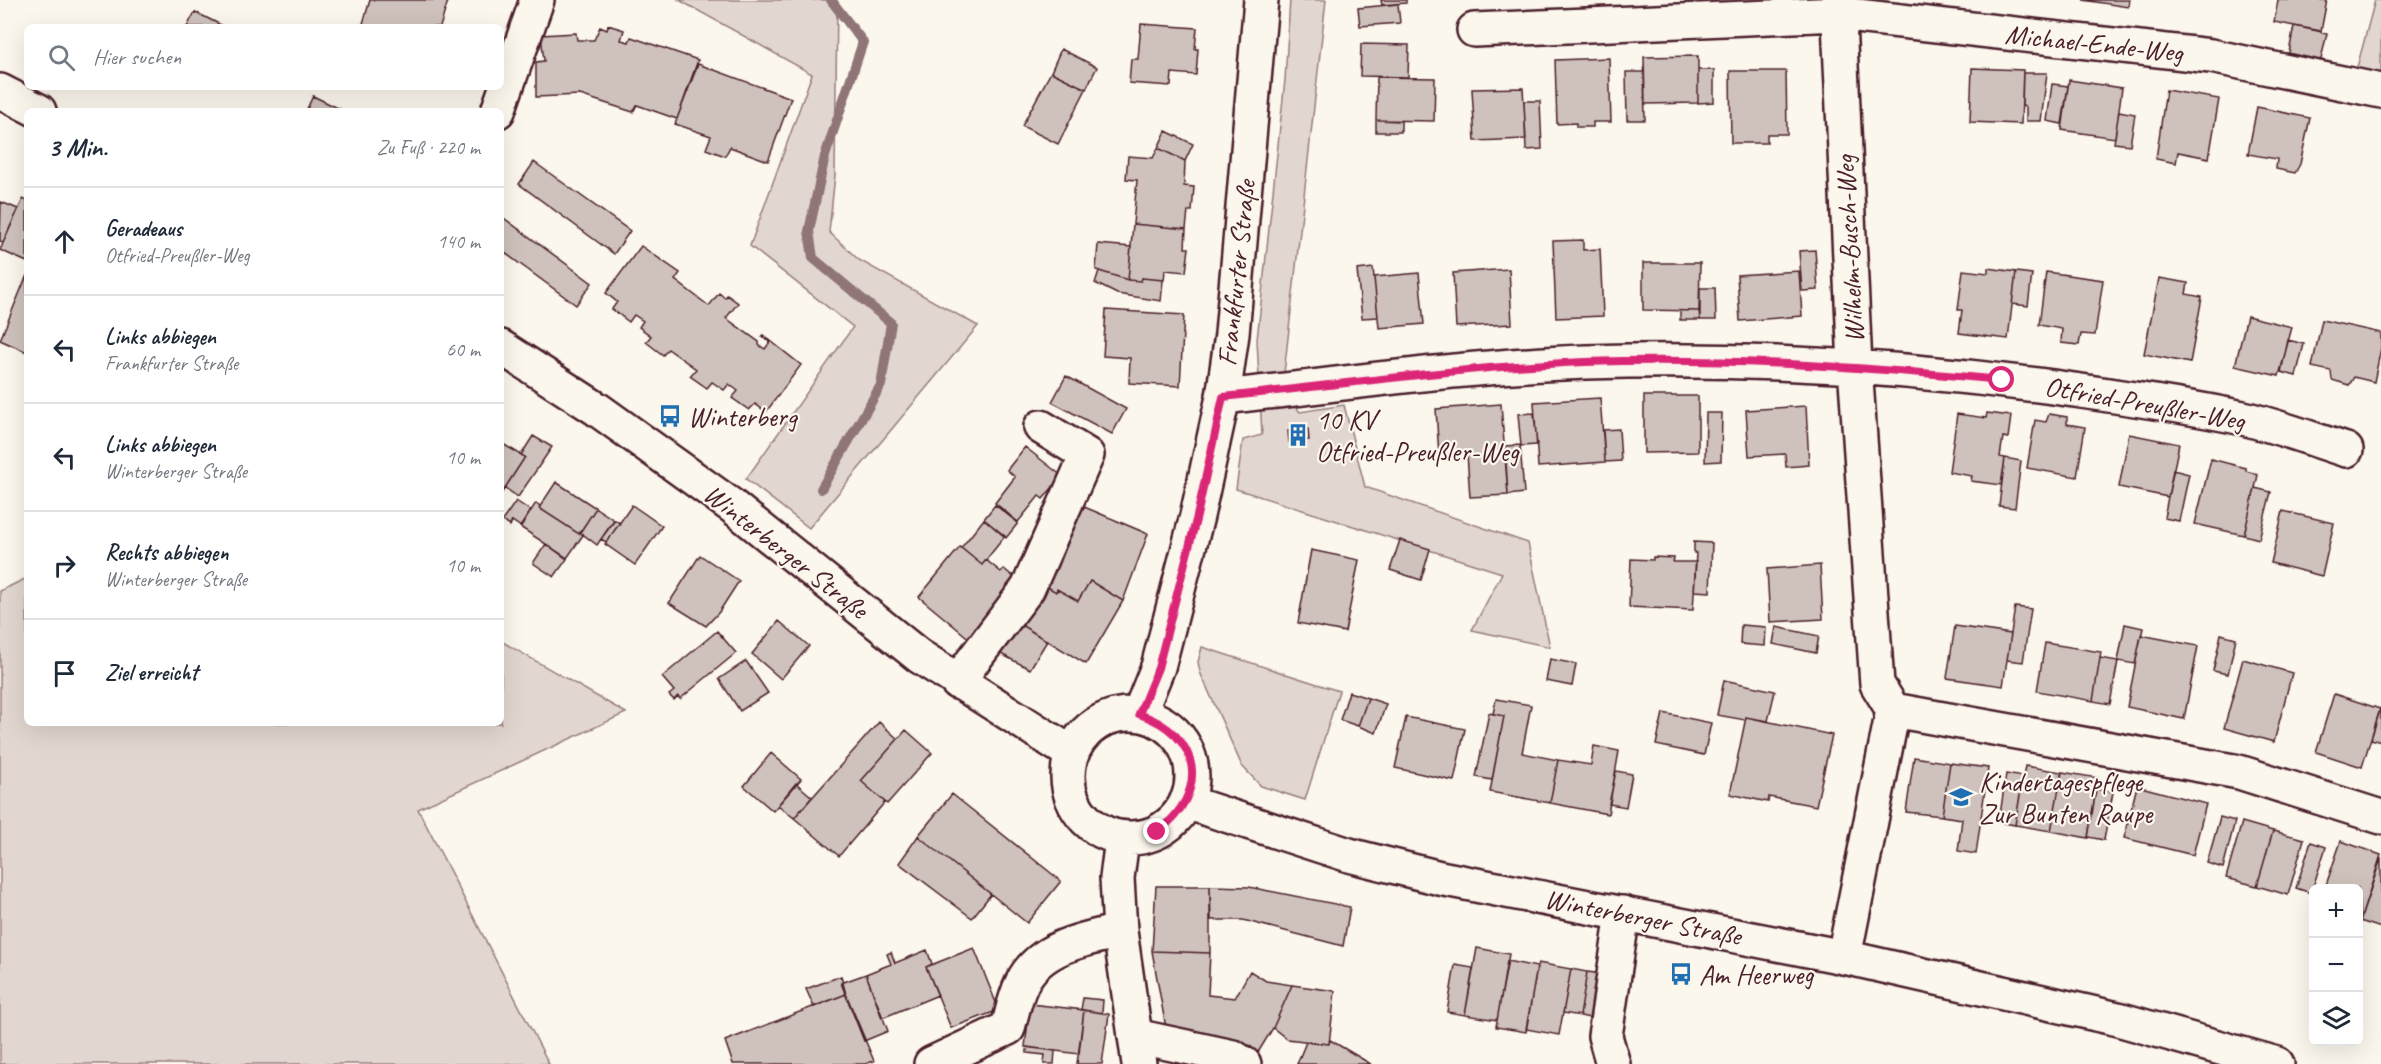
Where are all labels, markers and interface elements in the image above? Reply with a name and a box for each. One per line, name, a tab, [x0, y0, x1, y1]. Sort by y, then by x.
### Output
street label: Michael-Ende-Weg	[2003, 16, 2186, 70]
search box	[24, 24, 504, 90]
icon: search	[45, 41, 78, 74]
text: Hier suchen	[93, 43, 181, 71]
text: 3 Min.	[48, 131, 107, 164]
text: Zu Fuß · 220 m	[377, 135, 480, 160]
street label: Wilhelm-Busch-Weg	[1827, 153, 1871, 344]
street label: Frankfurter Straße	[1209, 176, 1263, 368]
text: Geradeaus	[105, 215, 182, 243]
icon: ahead	[48, 225, 81, 258]
text: 140 m	[437, 229, 480, 254]
text: Otfried-Preußler-Weg	[105, 243, 250, 268]
text: Links abbiegen	[105, 323, 216, 351]
icon: left	[48, 333, 81, 366]
text: 60 m	[446, 337, 480, 362]
text: Frankfurter Straße	[105, 351, 238, 376]
route start	[1988, 366, 2014, 392]
street label: Otfried-Preußler-Weg	[2042, 368, 2249, 438]
place label: Winterberg	[688, 399, 799, 434]
place label: 10 KV Otfried-Preußler-Weg	[1316, 402, 1520, 469]
bus stop icon: Winterberg	[657, 403, 683, 429]
building icon: 10 KV Otfried-Preußler-Weg	[1285, 422, 1311, 448]
text: Links abbiegen	[105, 431, 216, 459]
icon: left	[48, 441, 81, 474]
text: 10 m	[446, 445, 480, 470]
text: Winterberger Straße	[105, 459, 247, 484]
street label: Winterberger Straße	[697, 476, 877, 627]
text: Rechts abbiegen	[105, 539, 228, 567]
icon: right	[48, 549, 81, 582]
text: 10 m	[446, 553, 480, 578]
text: Winterberger Straße	[105, 567, 247, 592]
icon: arrive	[48, 657, 81, 690]
text: Ziel erreicht	[105, 659, 198, 687]
place label: Kindertagespflege Zur Bunten Raupe	[1979, 764, 2154, 831]
school or university icon: Kindertagespflege Zur Bunten Raupe	[1948, 784, 1974, 810]
route end	[1143, 818, 1169, 844]
street label: Winterberger Straße	[1542, 881, 1746, 954]
map controls	[2309, 884, 2363, 1046]
button: +	[2309, 884, 2363, 938]
button: −	[2309, 938, 2363, 992]
place label: Am Heerweg	[1699, 957, 1814, 992]
bus stop icon: Am Heerweg	[1668, 961, 1694, 987]
button: layers	[2309, 992, 2363, 1046]

